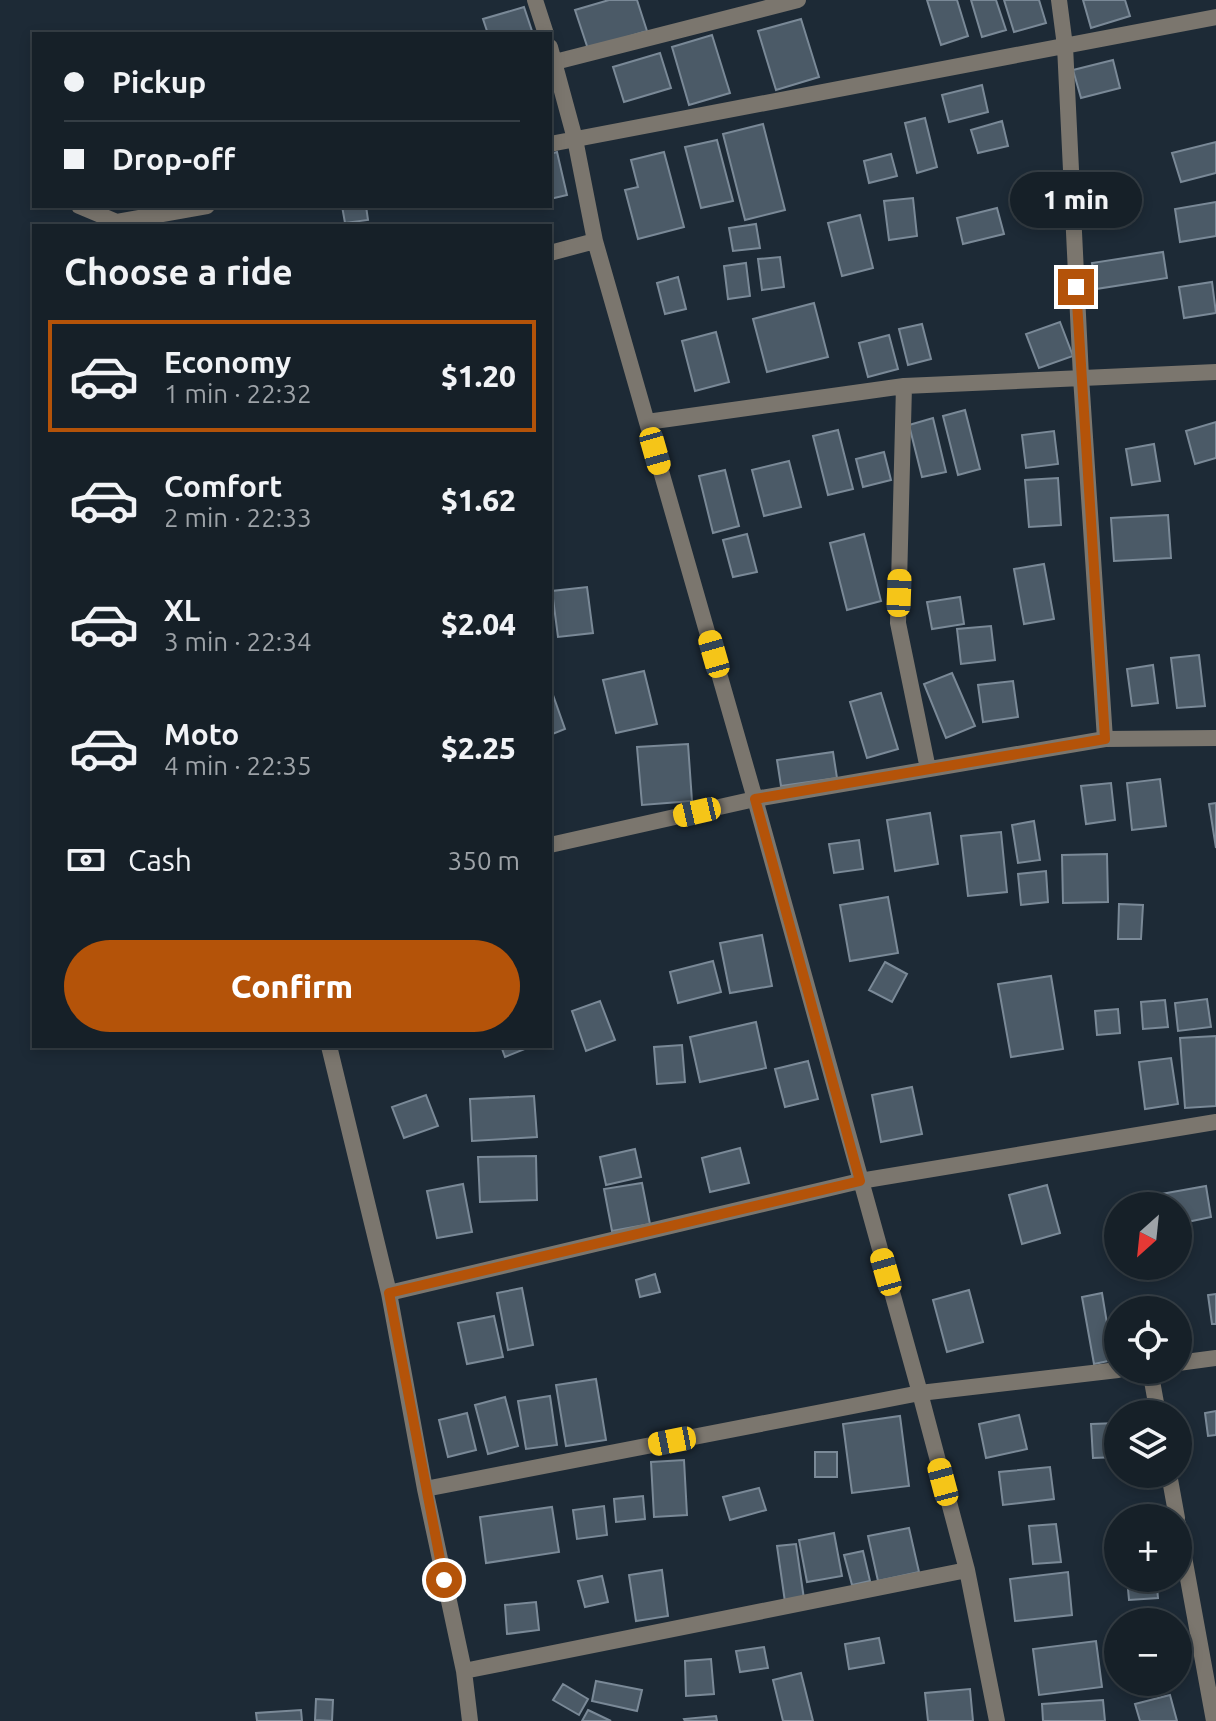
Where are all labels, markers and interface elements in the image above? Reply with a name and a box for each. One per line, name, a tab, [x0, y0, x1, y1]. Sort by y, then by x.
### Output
text: Pickup	[112, 65, 206, 99]
text: Drop-off	[112, 142, 235, 176]
callout: 1 min	[1010, 171, 1142, 227]
text: 1 min	[1043, 185, 1109, 214]
text: Choose a ride	[64, 251, 293, 292]
route end	[1058, 269, 1094, 305]
icon: car	[68, 340, 140, 412]
text: Economy	[164, 345, 291, 379]
text: $1.20	[441, 359, 516, 393]
text: 1 min · 22:32	[164, 379, 312, 408]
car	[637, 425, 673, 477]
icon: car	[68, 464, 140, 536]
text: Comfort	[164, 469, 282, 503]
text: $1.62	[441, 483, 516, 517]
text: 2 min · 22:33	[164, 503, 312, 532]
car	[886, 569, 912, 617]
icon: car	[68, 588, 140, 660]
text: XL	[164, 593, 200, 627]
text: $2.04	[441, 607, 516, 641]
text: 3 min · 22:34	[164, 627, 312, 656]
car	[696, 628, 732, 680]
icon: car	[68, 712, 140, 784]
text: Moto	[164, 717, 239, 751]
text: $2.25	[441, 731, 516, 765]
text: 4 min · 22:35	[164, 751, 312, 780]
car	[671, 795, 723, 829]
icon: cash	[64, 838, 108, 882]
text: Cash	[128, 843, 192, 877]
text: 350 m	[448, 846, 520, 875]
button: Confirm	[64, 940, 520, 1032]
north arrow	[1104, 1192, 1192, 1280]
map controls	[1104, 1192, 1192, 1696]
car	[868, 1246, 904, 1298]
button: locate	[1104, 1296, 1192, 1384]
button: layers	[1104, 1400, 1192, 1488]
car	[646, 1425, 698, 1457]
car	[925, 1456, 961, 1508]
button: +	[1104, 1504, 1192, 1592]
route start	[426, 1562, 462, 1598]
button: −	[1104, 1608, 1192, 1696]

